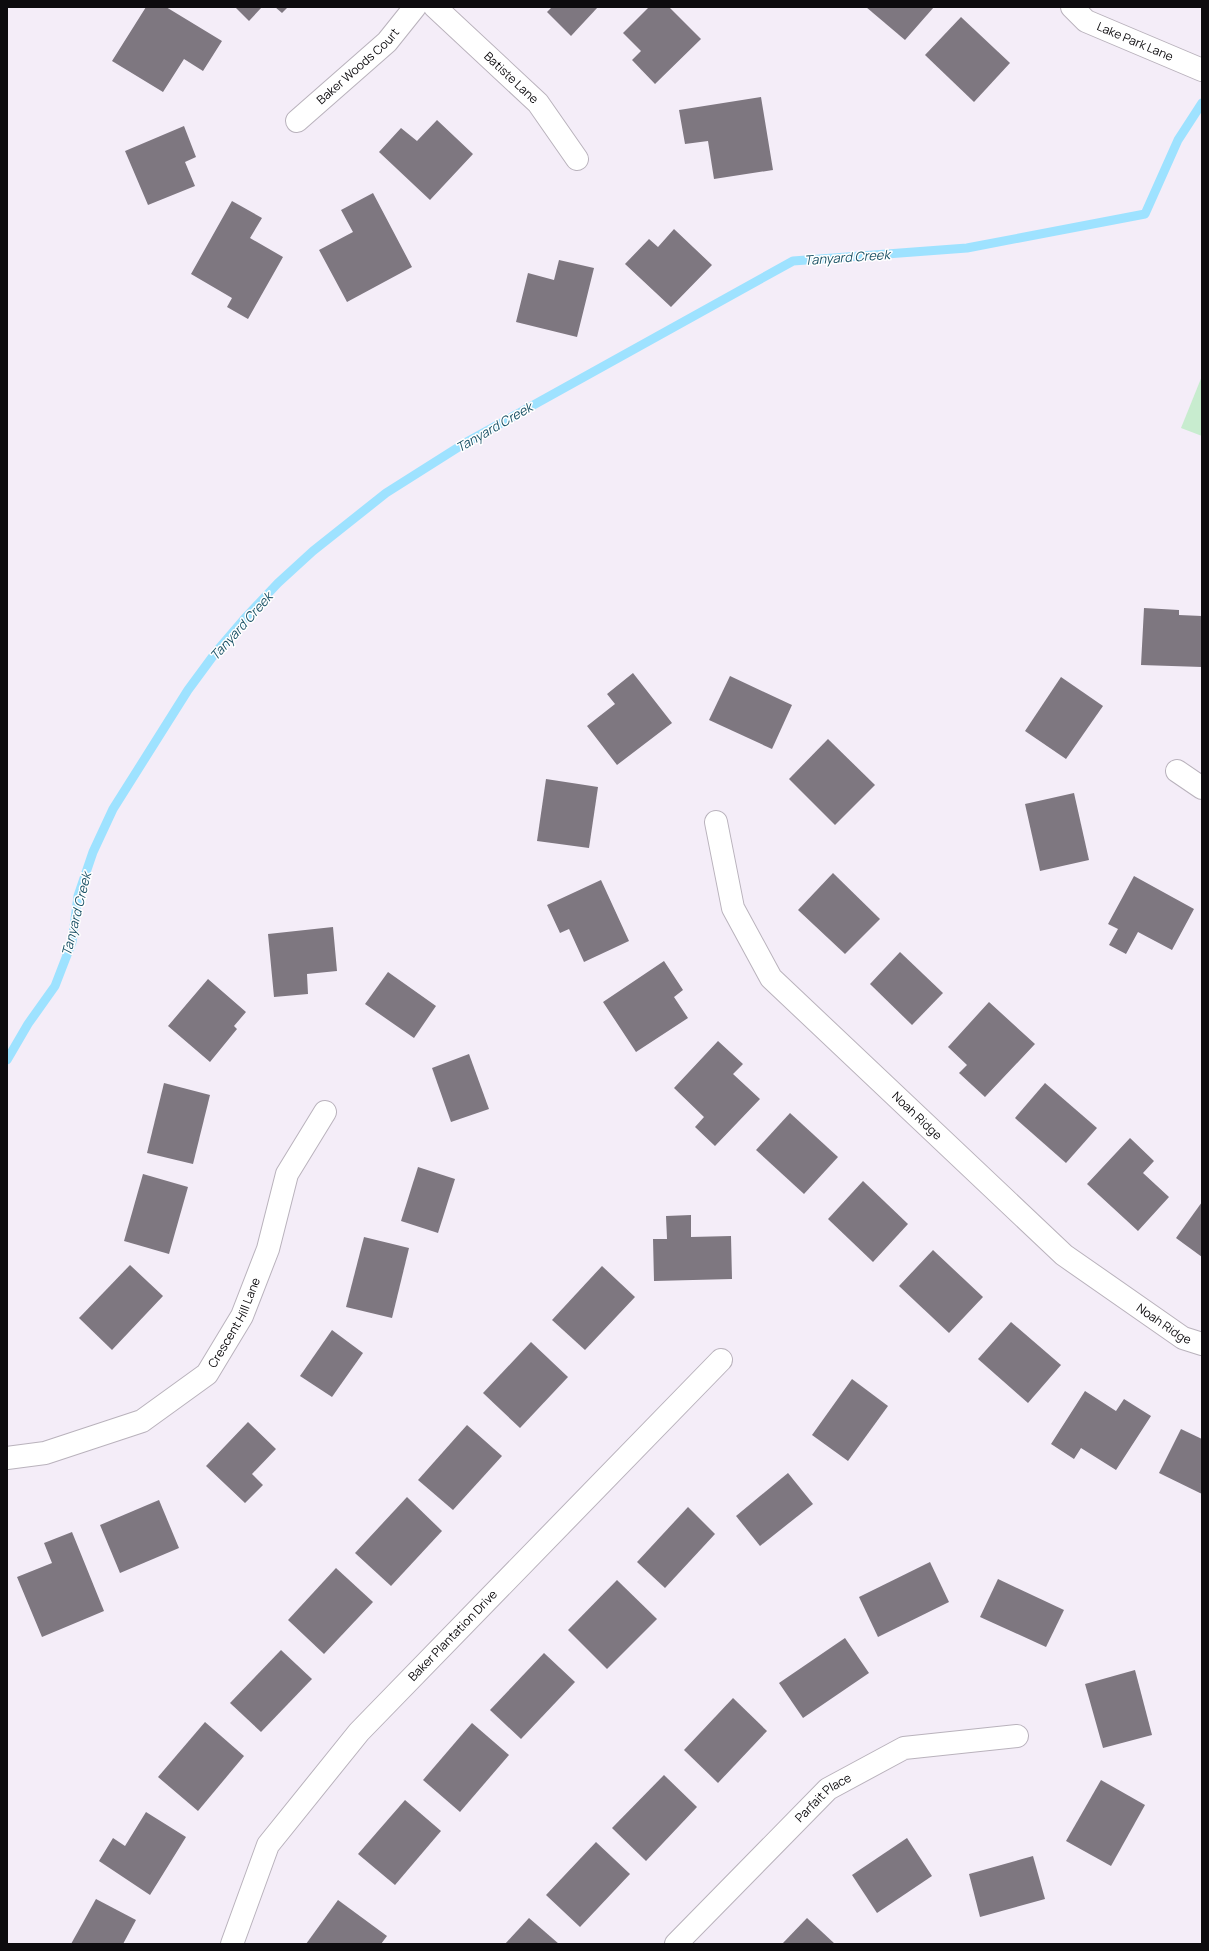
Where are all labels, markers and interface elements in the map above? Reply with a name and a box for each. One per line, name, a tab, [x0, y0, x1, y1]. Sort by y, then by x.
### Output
street label: Lake Park Lane	[1094, 18, 1176, 65]
street label: Baker Woods Court	[313, 24, 403, 108]
street label: Batiste Lane	[480, 48, 542, 107]
water label: Tanyard Creek	[804, 245, 893, 269]
water label: Tanyard Creek	[452, 397, 538, 456]
water label: Tanyard Creek	[206, 586, 278, 664]
water label: Tanyard Creek	[57, 868, 96, 958]
street label: Noah Ridge	[888, 1088, 946, 1143]
street label: Crescent Hill Lane	[204, 1275, 264, 1371]
street label: Noah Ridge	[1133, 1299, 1193, 1348]
street label: Baker Plantation Drive	[404, 1586, 501, 1685]
street label: Parfait Place	[791, 1769, 854, 1826]

